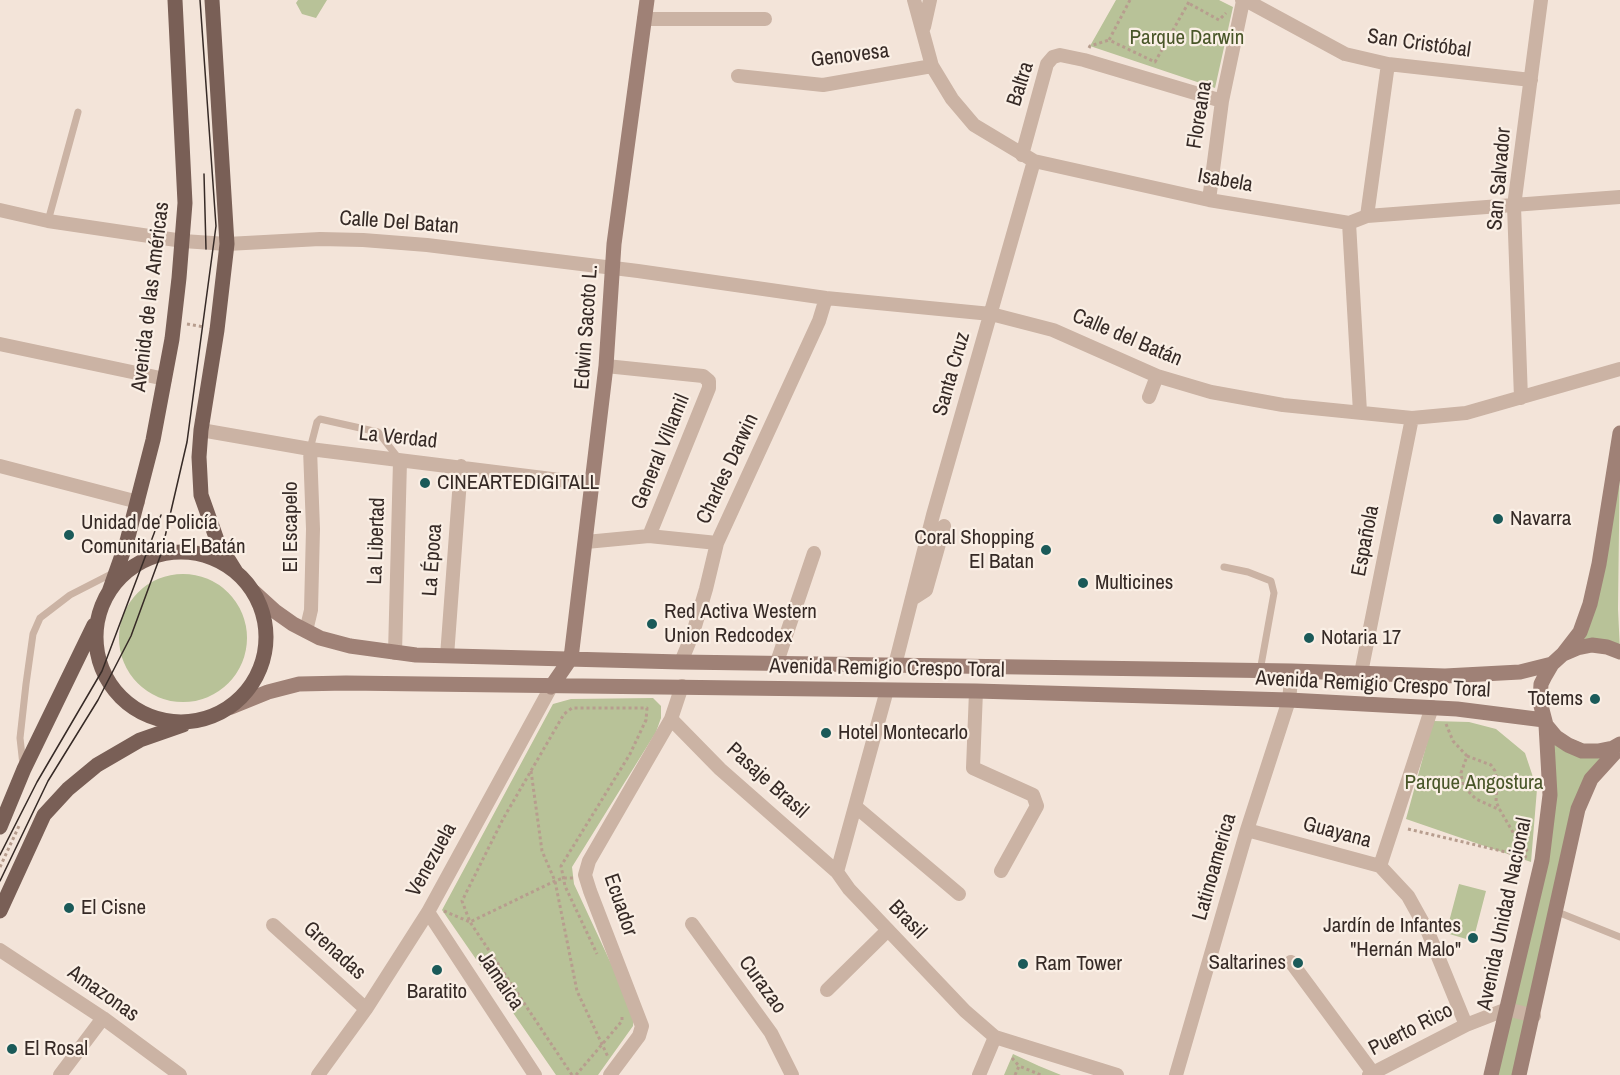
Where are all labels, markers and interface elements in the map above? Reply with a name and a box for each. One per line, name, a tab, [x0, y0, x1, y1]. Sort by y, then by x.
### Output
street label: San Cristóbal	[1366, 24, 1472, 64]
park label: Parque Darwin	[1130, 25, 1244, 51]
street label: Genovesa	[810, 39, 890, 73]
street label: Baltra	[1002, 59, 1040, 109]
street label: Floreana	[1182, 79, 1218, 151]
street label: San Salvador	[1483, 126, 1517, 232]
street label: Isabela	[1195, 164, 1255, 198]
street label: Avenida de las Américas	[127, 201, 175, 393]
street label: Calle Del Batan	[338, 206, 460, 240]
street label: Edwin Sacoto L.	[570, 264, 604, 390]
street label: Calle del Batán	[1068, 304, 1186, 372]
street label: Santa Cruz	[928, 329, 976, 419]
street label: General Villamil	[626, 391, 696, 513]
street label: Charles Darwin	[692, 410, 764, 528]
street label: La Verdad	[358, 421, 438, 455]
place label: CINEARTEDIGITALL	[437, 470, 599, 496]
marker: CINEARTEDIGITALL	[418, 476, 432, 490]
street label: El Escapelo	[278, 482, 304, 572]
street label: La Libertad	[363, 497, 391, 585]
street label: Española	[1347, 503, 1385, 579]
place label: Navarra	[1510, 506, 1571, 532]
place label: Unidad de Policía Comunitaria El Batán	[81, 510, 246, 560]
marker: Navarra	[1491, 512, 1505, 526]
street label: La Época	[418, 523, 448, 597]
place label: Coral Shopping El Batan	[914, 525, 1034, 575]
marker: Unidad de Policía Comunitaria El Batán	[62, 528, 76, 542]
marker: Coral Shopping El Batan	[1039, 543, 1053, 557]
place label: Multicines	[1095, 570, 1173, 596]
marker: Multicines	[1076, 576, 1090, 590]
place label: Red Activa Western Union Redcodex	[664, 599, 817, 649]
marker: Red Activa Western Union Redcodex	[645, 617, 659, 631]
place label: Notaria 17	[1321, 625, 1401, 651]
marker: Notaria 17	[1302, 631, 1316, 645]
street label: Avenida Remigio Crespo Toral	[769, 654, 1005, 684]
street label: Avenida Remigio Crespo Toral	[1255, 666, 1491, 704]
place label: Totems	[1527, 686, 1583, 712]
marker: Totems	[1588, 692, 1602, 706]
place label: Hotel Montecarlo	[838, 720, 968, 746]
marker: Hotel Montecarlo	[819, 726, 833, 740]
street label: Pasaje Brasil	[721, 738, 813, 824]
park label: Parque Angostura	[1405, 770, 1543, 796]
street label: Latinoamerica	[1188, 811, 1242, 923]
street label: Guayana	[1300, 812, 1374, 854]
street label: Avenida Unidad Nacional	[1472, 816, 1538, 1012]
street label: Venezuela	[401, 819, 463, 901]
street label: Ecuador	[598, 871, 642, 939]
place label: El Cisne	[81, 895, 146, 921]
street label: Brasil	[883, 895, 931, 945]
marker: El Cisne	[62, 901, 76, 915]
place label: Jardín de Infantes "Hernán Malo"	[1323, 913, 1461, 963]
street label: Grenadas	[297, 916, 371, 986]
marker: Jardín de Infantes "Hernán Malo"	[1466, 931, 1480, 945]
street label: Jamaica	[471, 947, 529, 1015]
place label: Saltarines	[1208, 950, 1286, 976]
street label: Curazao	[733, 951, 791, 1019]
place label: Ram Tower	[1035, 951, 1122, 977]
marker: Saltarines	[1291, 956, 1305, 970]
marker: Ram Tower	[1016, 957, 1030, 971]
street label: Amazonas	[62, 960, 144, 1028]
marker: Baratito	[430, 963, 444, 977]
place label: Baratito	[407, 979, 467, 1005]
street label: Puerto Rico	[1365, 998, 1457, 1062]
place label: El Rosal	[24, 1036, 88, 1062]
marker: El Rosal	[5, 1042, 19, 1056]

